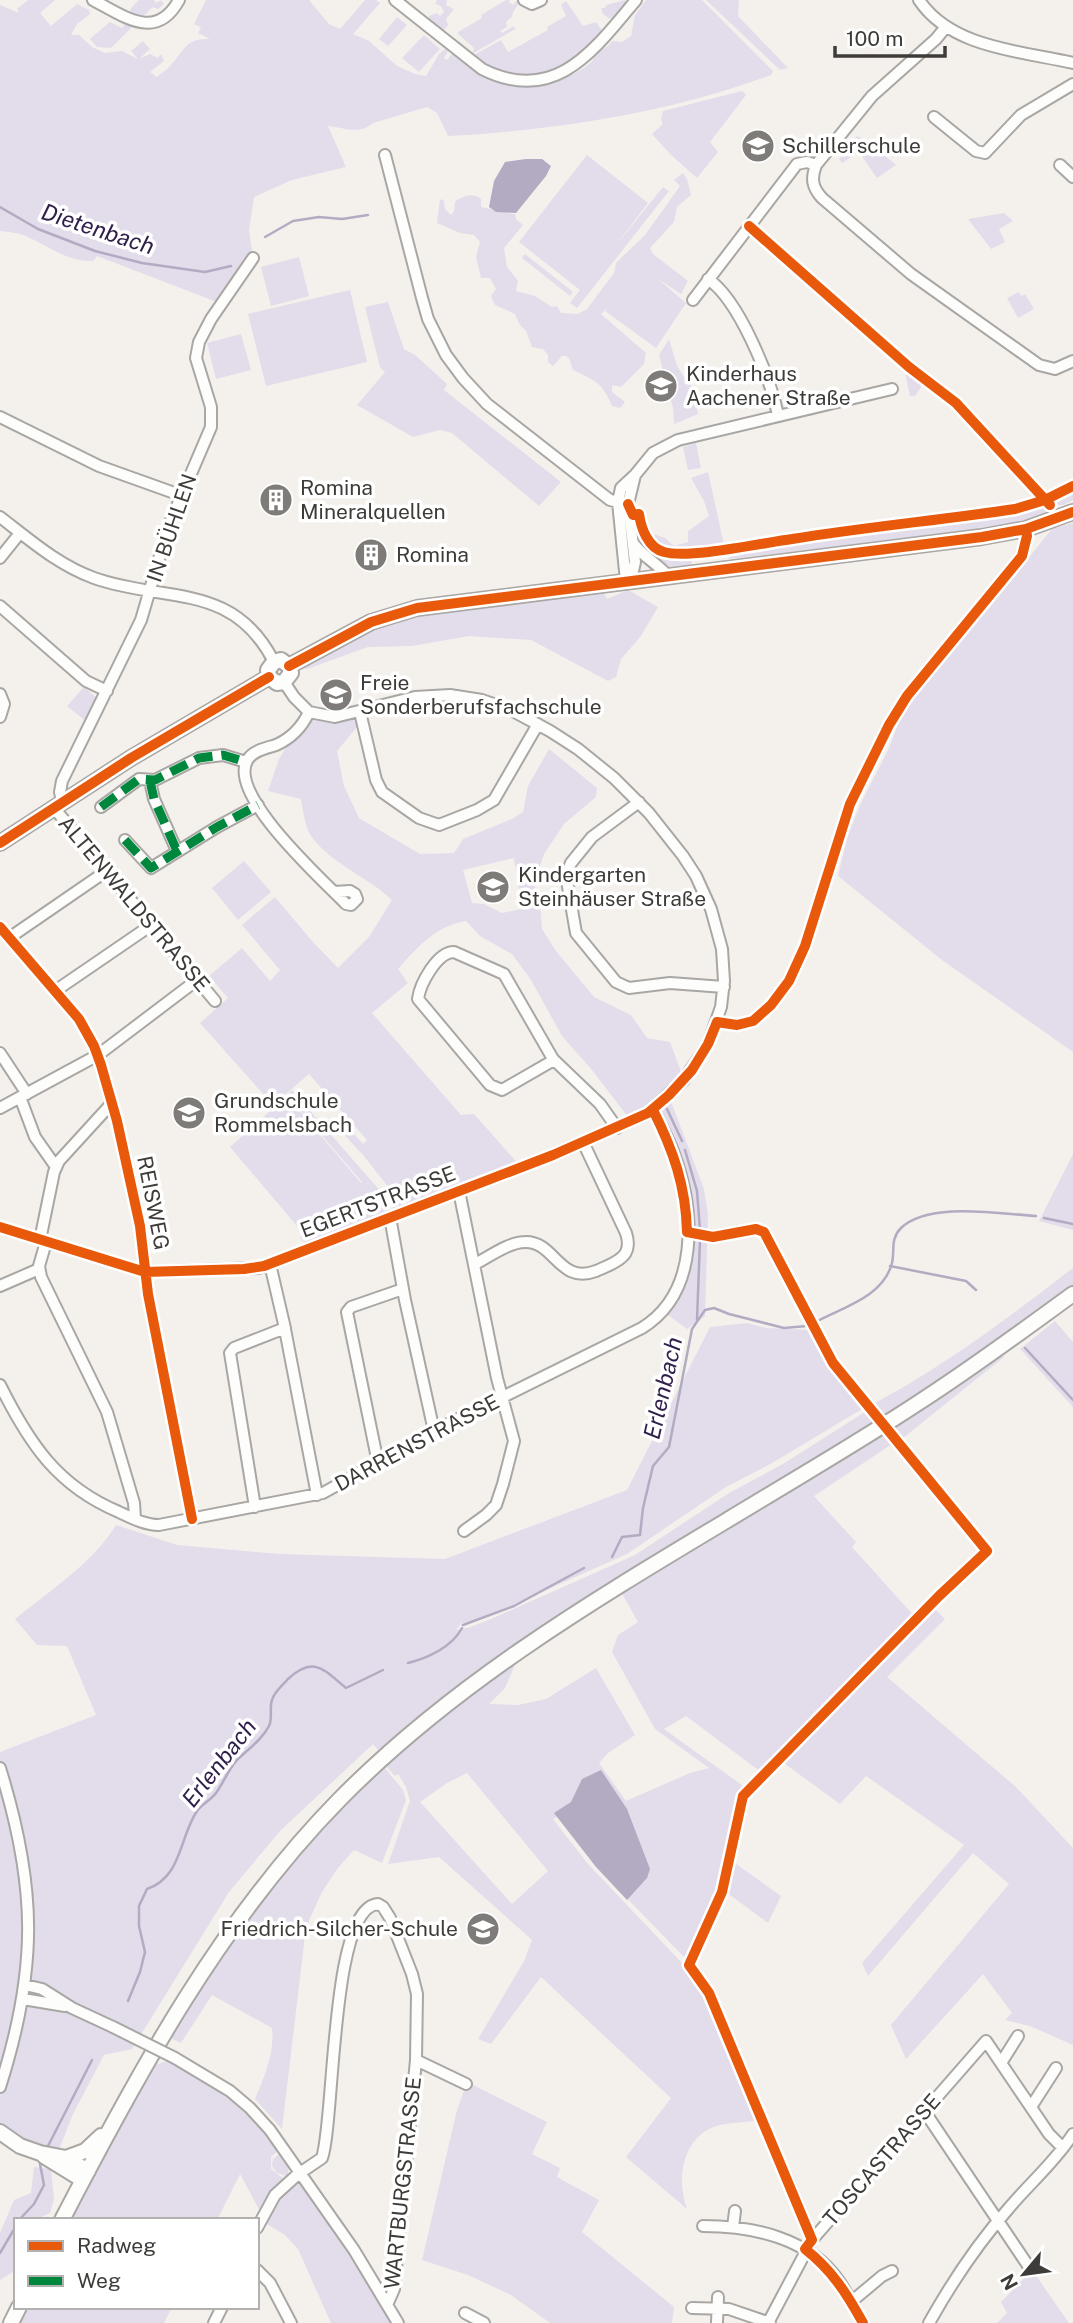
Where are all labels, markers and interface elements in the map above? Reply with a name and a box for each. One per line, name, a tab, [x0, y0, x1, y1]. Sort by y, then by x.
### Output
scale bar	[835, 14, 945, 58]
text: 100 m	[846, 26, 903, 51]
school or university icon: Schillerschule	[739, 127, 777, 165]
place label: Schillerschule	[782, 133, 921, 158]
water label: Dietenbach	[38, 198, 158, 259]
place label: Kinderhaus Aachener Straße	[686, 361, 851, 410]
school or university icon: Kinderhaus Aachener Straße	[642, 367, 680, 405]
street label: IN BÜHLEN	[141, 470, 202, 585]
place label: Romina Mineralquellen	[300, 475, 446, 524]
building icon: Romina Mineralquellen	[257, 481, 295, 519]
building icon: Romina	[352, 536, 390, 574]
place label: Romina	[396, 542, 469, 567]
place label: Freie Sonderberufsfachschule	[360, 670, 602, 719]
school or university icon: Freie Sonderberufsfachschule	[317, 676, 355, 714]
street label: ALTENWALDSTRASSE	[53, 811, 215, 997]
place label: Kindergarten Steinhäuser Straße	[518, 862, 706, 911]
school or university icon: Kindergarten Steinhäuser Straße	[474, 868, 512, 906]
place label: Grundschule Rommelsbach	[214, 1088, 352, 1137]
school or university icon: Grundschule Rommelsbach	[170, 1094, 208, 1132]
street label: REISWEG	[132, 1154, 175, 1252]
street label: EGERTSTRASSE	[297, 1160, 459, 1243]
water label: Erlenbach	[638, 1334, 687, 1442]
street label: DARRENSTRASSE	[330, 1389, 503, 1496]
water label: Erlenbach	[176, 1713, 261, 1812]
school or university icon: Friedrich-Silcher-Schule	[464, 1910, 502, 1948]
place label: Friedrich-Silcher-Schule	[221, 1916, 458, 1941]
street label: WARTBURGSTRASSE	[379, 2076, 426, 2290]
street label: TOSCASTRASSE	[818, 2089, 946, 2231]
legend	[14, 2218, 259, 2309]
text: Radweg	[77, 2233, 156, 2258]
north arrow	[989, 2239, 1059, 2309]
text: Weg	[77, 2268, 121, 2293]
text: N	[996, 2270, 1022, 2294]

